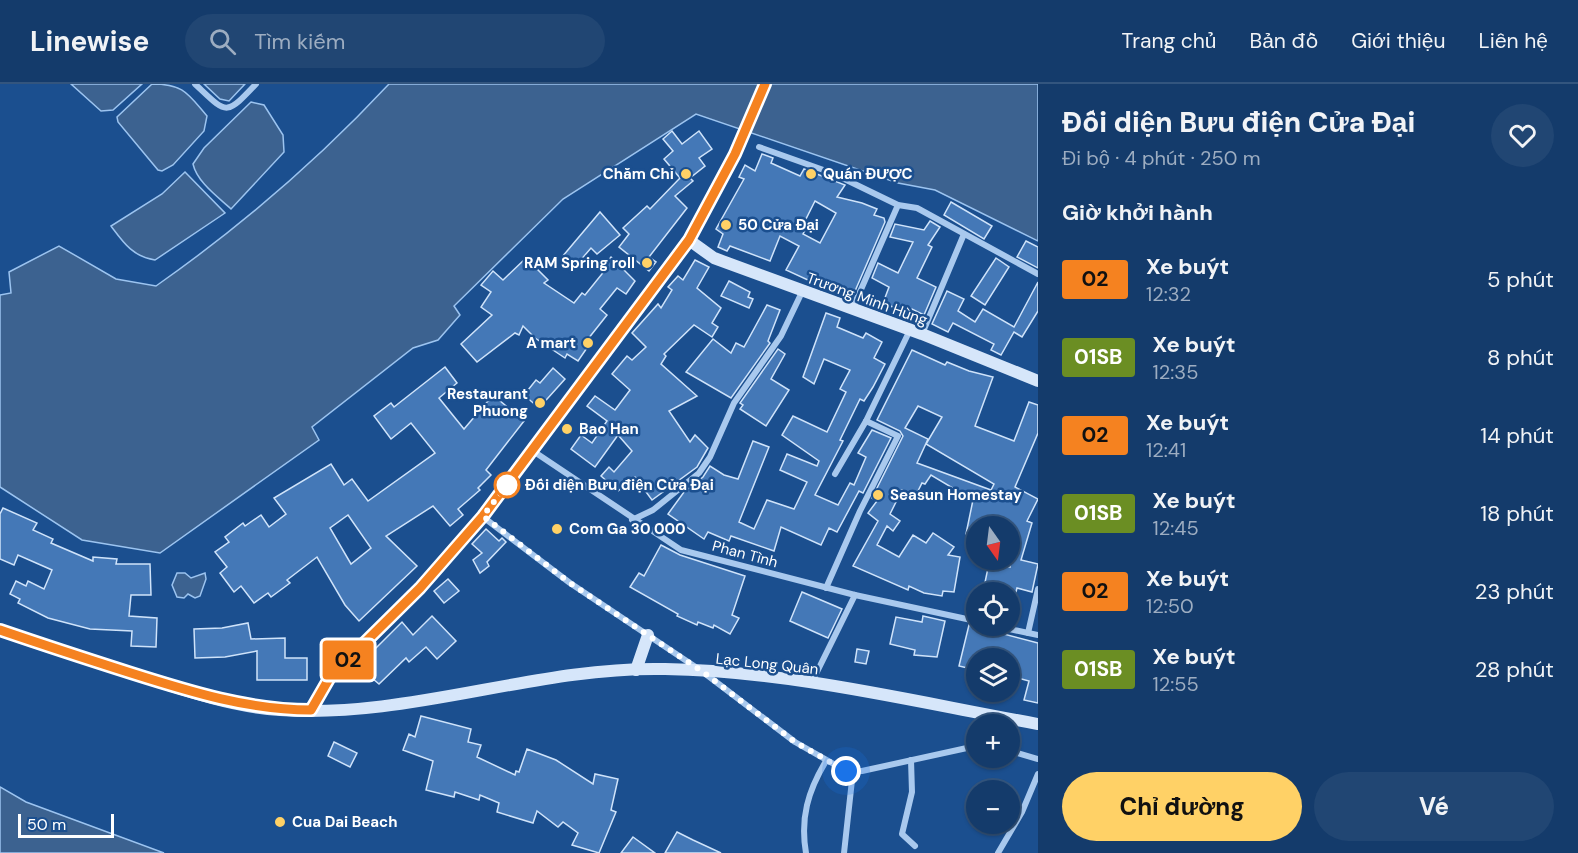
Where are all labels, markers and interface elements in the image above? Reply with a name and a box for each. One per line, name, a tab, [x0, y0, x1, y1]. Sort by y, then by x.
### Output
search box	[185, 14, 605, 68]
text: Linewise	[30, 23, 149, 60]
icon: search	[206, 25, 239, 58]
text: Tìm kiếm	[254, 27, 345, 56]
text: Trang chủ	[1122, 27, 1217, 55]
text: Bản đồ	[1250, 27, 1318, 55]
text: Giới thiệu	[1351, 27, 1446, 55]
text: Liên hệ	[1479, 27, 1548, 55]
text: Đối diện Bưu điện Cửa Đại	[1062, 104, 1415, 141]
button: heart	[1491, 104, 1554, 167]
text: Đi bộ · 4 phút · 250 m	[1062, 145, 1260, 171]
place label: Chăm Chỉ	[603, 164, 674, 184]
place label: Quán ĐƯỢC	[823, 164, 913, 184]
marker: Chăm Chỉ	[679, 167, 693, 181]
marker: Quán ĐƯỢC	[804, 167, 818, 181]
text: Giờ khởi hành	[1062, 198, 1213, 227]
place label: 50 Cửa Đại	[738, 215, 819, 235]
marker: 50 Cửa Đại	[719, 218, 733, 232]
text: Xe buýt	[1146, 252, 1229, 281]
place label: RAM Spring roll	[524, 253, 635, 273]
marker: RAM Spring roll	[640, 256, 654, 270]
text: 02	[1082, 265, 1108, 293]
text: 5 phút	[1487, 265, 1554, 294]
street label: Trương Minh Hùng	[804, 268, 930, 330]
text: 12:32	[1146, 281, 1191, 307]
text: Xe buýt	[1153, 330, 1236, 359]
place label: A mart	[526, 333, 576, 353]
marker: A mart	[581, 336, 595, 350]
text: 01SB	[1074, 343, 1123, 371]
text: 8 phút	[1487, 343, 1554, 372]
text: 12:35	[1153, 359, 1198, 385]
place label: Restaurant Phuong	[447, 384, 528, 421]
marker: Restaurant Phuong	[533, 396, 547, 410]
text: Xe buýt	[1146, 408, 1229, 437]
place label: Bao Han	[579, 419, 639, 439]
text: 02	[1082, 421, 1108, 449]
text: 14 phút	[1480, 421, 1554, 450]
marker: Bao Han	[560, 422, 574, 436]
text: 12:41	[1146, 437, 1186, 463]
marker: Đối diện Bưu điện Cửa Đại	[494, 472, 520, 498]
place label: Đối diện Bưu điện Cửa Đại	[525, 475, 714, 495]
place label: Seasun Homestay	[890, 485, 1022, 505]
text: Xe buýt	[1153, 486, 1236, 515]
marker: Seasun Homestay	[871, 488, 885, 502]
text: 01SB	[1074, 499, 1123, 527]
text: 18 phút	[1480, 499, 1554, 528]
text: 12:45	[1153, 515, 1199, 541]
north arrow	[966, 516, 1020, 570]
map controls	[966, 516, 1020, 834]
place label: Com Ga 30 000	[569, 519, 686, 539]
marker: Com Ga 30 000	[550, 522, 564, 536]
street label: Phan Tình	[710, 536, 780, 572]
text: Xe buýt	[1146, 564, 1229, 593]
text: 02	[1082, 577, 1108, 605]
text: 23 phút	[1475, 577, 1554, 606]
button: locate	[966, 582, 1020, 636]
text: 12:50	[1146, 593, 1194, 619]
line badge: 02	[321, 640, 375, 680]
text: Xe buýt	[1153, 642, 1236, 671]
text: 02	[335, 646, 361, 674]
button: layers	[966, 648, 1020, 702]
street label: Lạc Long Quân	[715, 649, 819, 679]
text: 01SB	[1074, 655, 1123, 683]
text: 28 phút	[1475, 655, 1554, 684]
text: 12:55	[1153, 671, 1199, 697]
button: +	[966, 714, 1020, 768]
your location	[831, 756, 861, 786]
button: Chỉ đường	[1062, 772, 1302, 841]
button: Vé	[1314, 772, 1554, 841]
button: −	[966, 780, 1020, 834]
scale bar	[18, 811, 114, 838]
place label: Cua Dai Beach	[292, 812, 397, 832]
text: 50 m	[27, 814, 66, 835]
marker: Cua Dai Beach	[273, 815, 287, 829]

